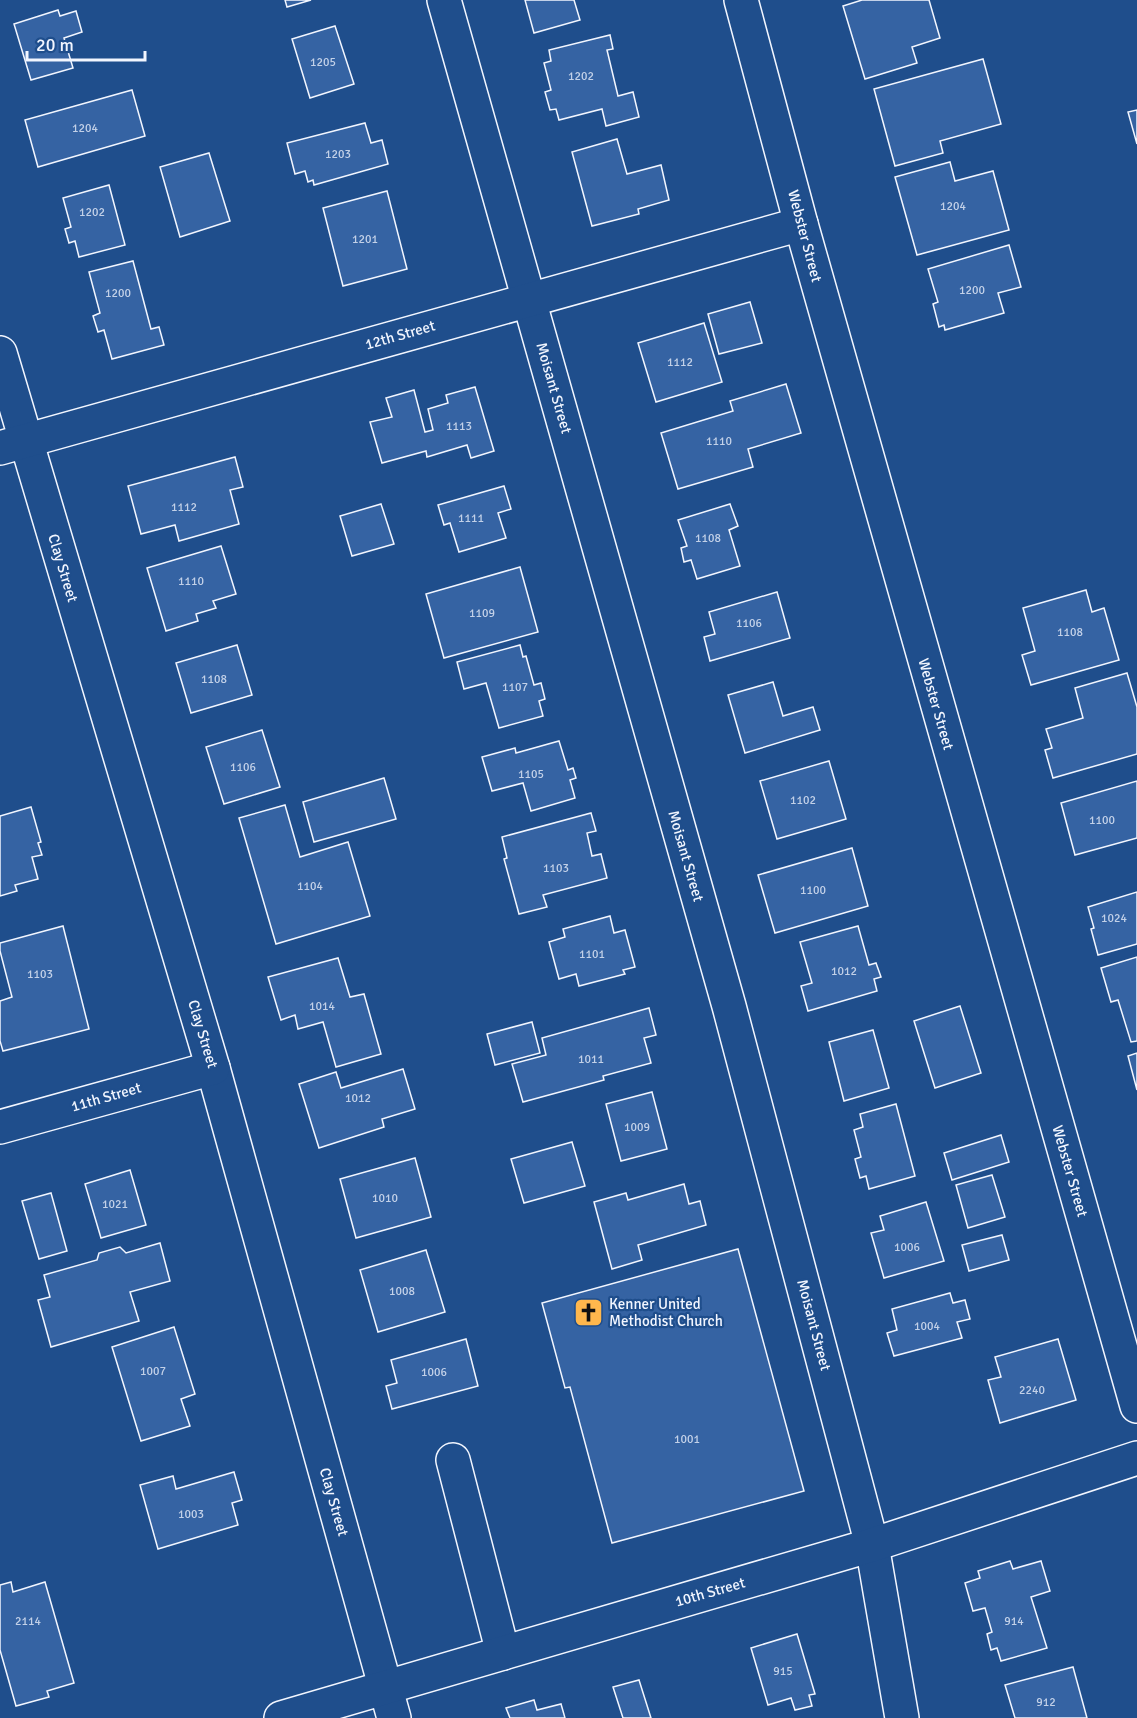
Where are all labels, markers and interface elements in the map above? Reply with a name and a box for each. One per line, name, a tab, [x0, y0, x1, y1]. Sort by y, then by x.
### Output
scale bar	[27, 24, 146, 62]
text: 20 m	[36, 34, 74, 56]
house number: 1205	[310, 55, 336, 70]
house number: 1202	[568, 69, 594, 84]
house number: 1204	[72, 121, 98, 136]
house number: 1203	[325, 147, 351, 162]
street label: Webster Street	[784, 188, 826, 284]
house number: 1204	[940, 199, 966, 214]
house number: 1202	[79, 205, 105, 220]
house number: 1201	[352, 232, 378, 247]
house number: 1200	[959, 283, 985, 298]
house number: 1200	[105, 286, 131, 301]
street label: 12th Street	[363, 316, 437, 354]
street label: Moisant Street	[532, 340, 576, 436]
house number: 1112	[667, 355, 693, 370]
house number: 1113	[446, 419, 472, 434]
house number: 1110	[706, 434, 732, 449]
house number: 1112	[171, 500, 197, 515]
house number: 1111	[458, 511, 484, 526]
house number: 1108	[695, 531, 721, 546]
street label: Clay Street	[44, 532, 82, 604]
house number: 1110	[178, 574, 204, 589]
house number: 1109	[469, 606, 495, 621]
house number: 1106	[736, 616, 762, 631]
house number: 1108	[1057, 625, 1083, 640]
street label: Webster Street	[914, 656, 958, 752]
house number: 1108	[201, 672, 227, 687]
house number: 1107	[502, 680, 528, 695]
house number: 1106	[230, 760, 256, 775]
house number: 1105	[518, 767, 544, 782]
house number: 1102	[790, 793, 816, 808]
street label: Moisant Street	[664, 808, 708, 904]
house number: 1100	[1089, 813, 1115, 828]
house number: 1103	[543, 861, 569, 876]
house number: 1104	[297, 879, 323, 894]
house number: 1100	[800, 883, 826, 898]
house number: 1024	[1101, 911, 1127, 926]
house number: 1101	[579, 947, 605, 962]
house number: 1012	[831, 964, 857, 979]
house number: 1103	[27, 967, 53, 982]
street label: Clay Street	[184, 998, 222, 1070]
house number: 1014	[309, 999, 335, 1014]
house number: 1011	[578, 1052, 604, 1067]
street label: 11th Street	[69, 1078, 143, 1116]
house number: 1012	[345, 1091, 371, 1106]
house number: 1009	[624, 1120, 650, 1135]
street label: Webster Street	[1048, 1123, 1092, 1219]
house number: 1010	[372, 1191, 398, 1206]
house number: 1021	[102, 1197, 128, 1212]
house number: 1006	[894, 1240, 920, 1255]
street label: Moisant Street	[793, 1277, 835, 1373]
house number: 1008	[389, 1284, 415, 1299]
place label: Kenner United Methodist Church	[609, 1295, 723, 1330]
church icon: Kenner United Methodist Church	[572, 1297, 604, 1329]
house number: 1004	[914, 1319, 940, 1334]
house number: 1007	[140, 1364, 166, 1379]
house number: 1006	[421, 1365, 447, 1380]
house number: 2240	[1019, 1383, 1045, 1398]
house number: 1001	[674, 1432, 700, 1447]
street label: Clay Street	[316, 1466, 352, 1538]
house number: 1003	[178, 1507, 204, 1522]
street label: 10th Street	[673, 1573, 747, 1611]
house number: 2114	[15, 1614, 41, 1629]
house number: 914	[1004, 1614, 1024, 1629]
house number: 915	[773, 1664, 793, 1679]
house number: 912	[1036, 1695, 1056, 1710]

